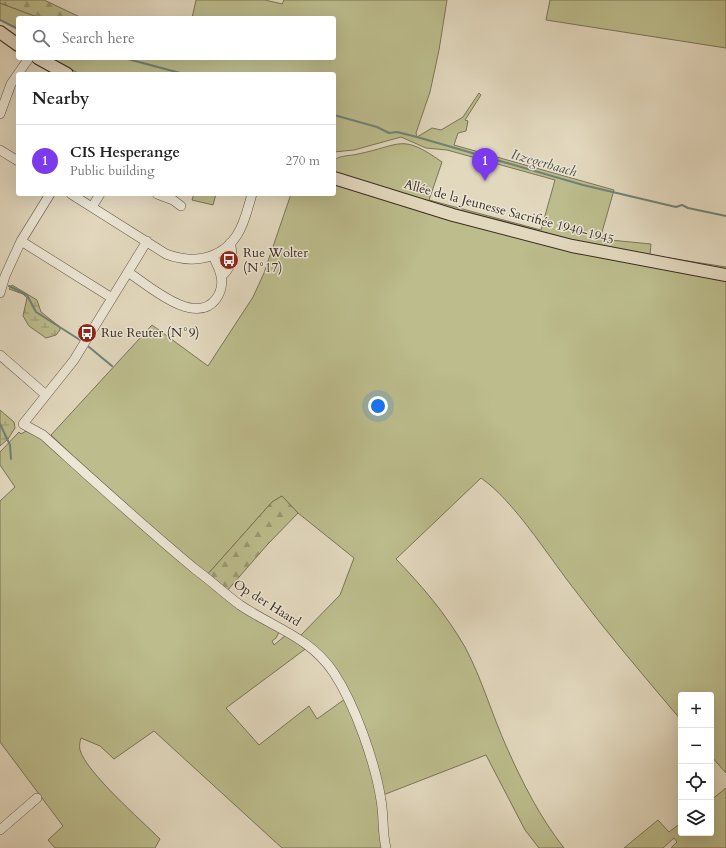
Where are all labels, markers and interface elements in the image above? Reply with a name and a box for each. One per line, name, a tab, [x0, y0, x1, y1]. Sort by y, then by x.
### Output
search box	[16, 16, 336, 60]
icon: search	[30, 27, 52, 49]
text: Search here	[62, 28, 135, 48]
text: Nearby	[32, 87, 89, 110]
text: CIS Hesperange	[70, 142, 180, 162]
water label: Itzegerbaach	[509, 145, 579, 182]
pin: 1	[472, 148, 498, 181]
text: 1	[42, 152, 48, 170]
text: 270 m	[286, 152, 320, 170]
text: Public building	[70, 162, 155, 180]
street label: Allée de la Jeunesse Sacrifiée 1940-1945	[402, 175, 616, 249]
place label: Rue Wolter (N°17)	[243, 244, 308, 277]
bus stop icon: Rue Wolter (N°17)	[218, 249, 240, 271]
bus stop icon: Rue Reuter (N°9)	[76, 322, 98, 344]
place label: Rue Reuter (N°9)	[101, 324, 199, 342]
your location	[368, 396, 388, 416]
street label: Op der Haard	[230, 575, 304, 631]
map controls	[678, 692, 714, 836]
button: +	[678, 692, 714, 728]
button: −	[678, 728, 714, 764]
button: locate	[678, 764, 714, 800]
button: layers	[678, 800, 714, 836]

